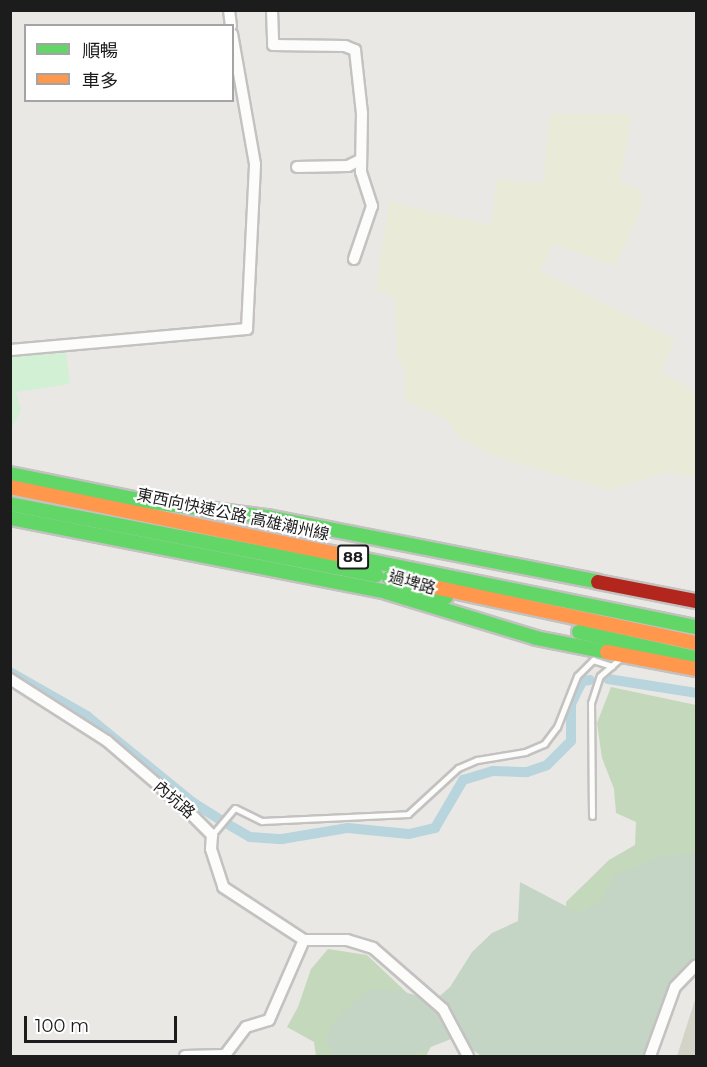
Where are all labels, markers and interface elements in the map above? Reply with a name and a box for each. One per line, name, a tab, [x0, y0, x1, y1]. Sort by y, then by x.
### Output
legend	[24, 24, 234, 102]
text: 順暢	[82, 40, 118, 62]
text: 車多	[82, 70, 118, 92]
street label: 東西向快速公路 高雄潮州線	[135, 485, 331, 545]
road number: 88	[336, 545, 370, 569]
street label: 過埤路	[386, 567, 438, 599]
street label: 內坑路	[150, 777, 198, 823]
scale bar	[27, 1004, 180, 1042]
text: 100 m	[35, 1015, 89, 1037]

